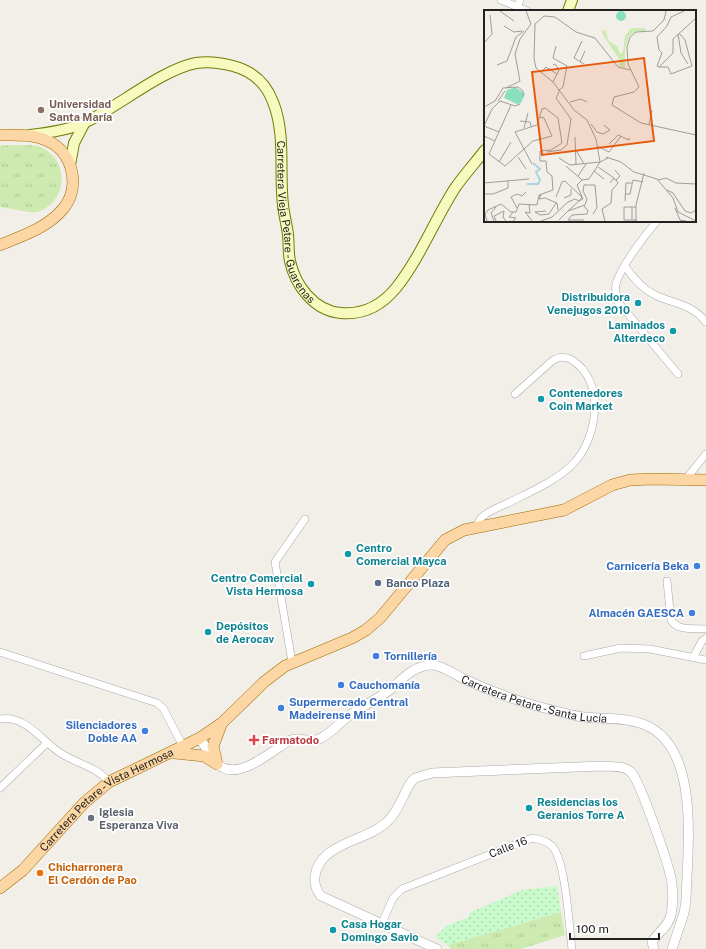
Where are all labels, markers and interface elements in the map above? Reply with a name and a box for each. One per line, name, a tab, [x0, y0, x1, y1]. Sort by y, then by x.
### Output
inset map	[484, 10, 696, 222]
place label: Universidad Santa María	[49, 98, 112, 123]
marker: Universidad Santa María	[36, 105, 46, 115]
street label: Carretera Vieja Petare - Guarenas	[275, 140, 318, 306]
place label: Distribuidora Venejugos 2010	[547, 291, 630, 316]
marker: Distribuidora Venejugos 2010	[633, 298, 643, 308]
place label: Laminados Alterdeco	[608, 319, 665, 344]
marker: Laminados Alterdeco	[668, 326, 678, 336]
place label: Contenedores Coin Market	[549, 387, 623, 412]
marker: Contenedores Coin Market	[536, 394, 546, 404]
place label: Centro Comercial Mayca	[356, 542, 447, 567]
marker: Centro Comercial Mayca	[343, 549, 353, 559]
place label: Carnicería Beka	[606, 560, 689, 572]
marker: Carnicería Beka	[692, 561, 702, 571]
place label: Centro Comercial Vista Hermosa	[211, 572, 303, 597]
place label: Banco Plaza	[386, 577, 450, 589]
marker: Banco Plaza	[373, 578, 383, 588]
marker: Centro Comercial Vista Hermosa	[306, 579, 316, 589]
place label: Almacén GAESCA	[588, 607, 684, 619]
marker: Almacén GAESCA	[687, 608, 697, 618]
place label: Depósitos de Aerocav	[216, 620, 274, 645]
marker: Depósitos de Aerocav	[203, 627, 213, 637]
place label: Tornillería	[384, 650, 437, 662]
marker: Tornillería	[371, 651, 381, 661]
street label: Carretera Petare - Santa Lucía	[459, 673, 607, 724]
place label: Cauchomanía	[349, 679, 420, 691]
marker: Cauchomanía	[336, 680, 346, 690]
place label: Supermercado Central Madeirense Mini	[289, 696, 409, 721]
marker: Supermercado Central Madeirense Mini	[276, 703, 286, 713]
place label: Silenciadores Doble AA	[65, 719, 137, 744]
marker: Silenciadores Doble AA	[140, 726, 150, 736]
place label: Farmatodo	[262, 734, 319, 746]
marker: Farmatodo	[249, 735, 259, 745]
street label: Carretera Petare - Vista Hermosa	[37, 746, 175, 854]
place label: Residencias los Geranios Torre A	[537, 796, 624, 821]
marker: Residencias los Geranios Torre A	[524, 803, 534, 813]
place label: Iglesia Esperanza Viva	[99, 806, 178, 831]
marker: Iglesia Esperanza Viva	[86, 813, 96, 823]
street label: Calle 16	[487, 834, 529, 860]
place label: Chicharronera El Cerdón de Pao	[48, 861, 137, 886]
marker: Chicharronera El Cerdón de Pao	[35, 868, 45, 878]
scale bar	[570, 915, 659, 941]
place label: Casa Hogar Domingo Savio	[341, 918, 419, 943]
text: 100 m	[576, 922, 609, 936]
marker: Casa Hogar Domingo Savio	[328, 925, 338, 935]

